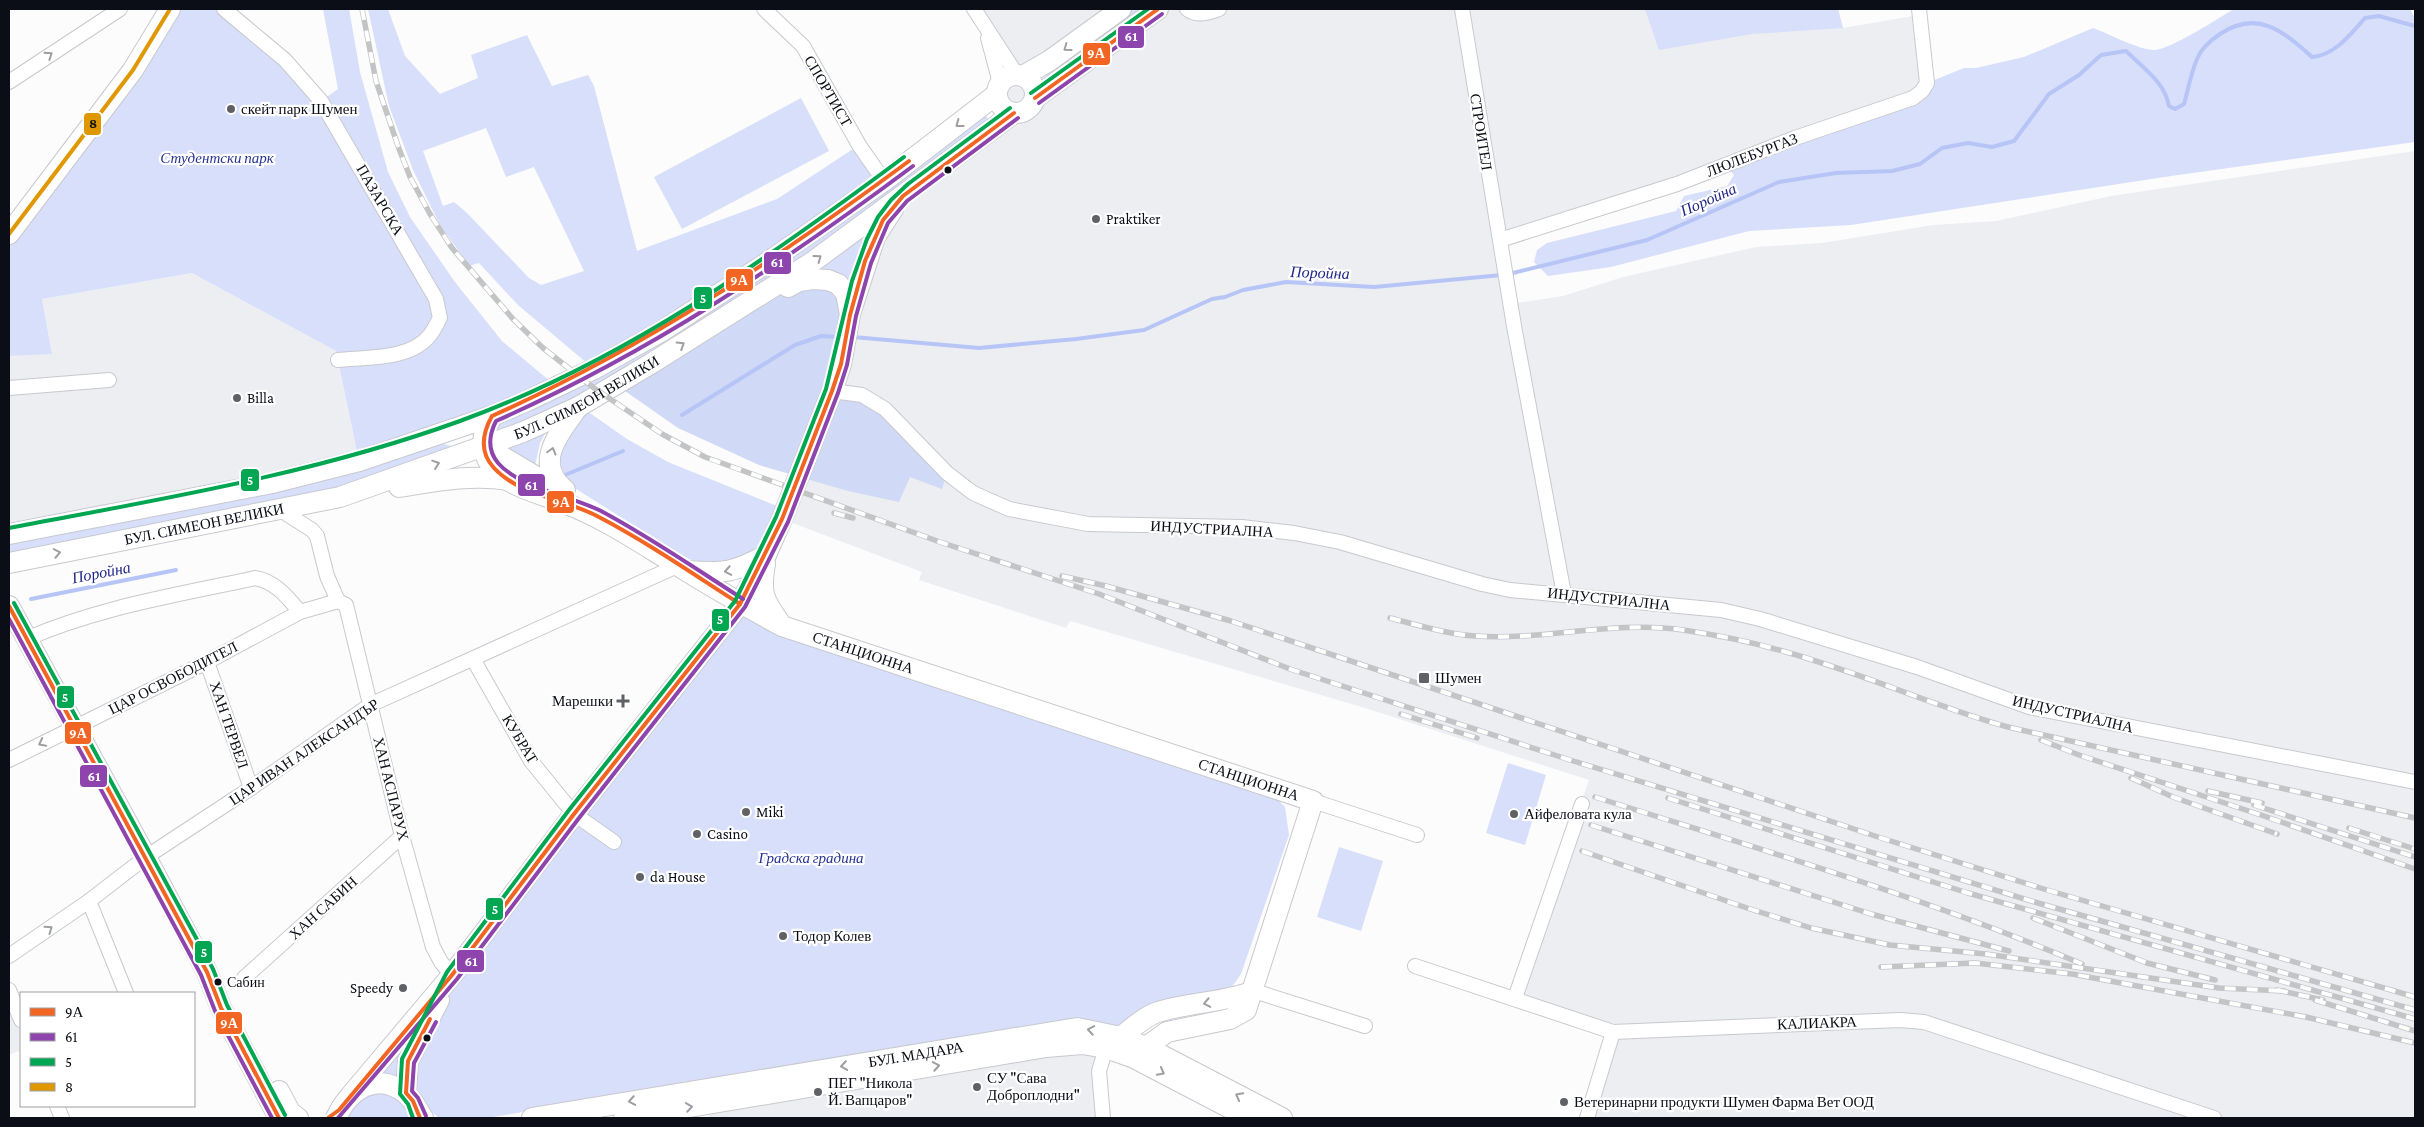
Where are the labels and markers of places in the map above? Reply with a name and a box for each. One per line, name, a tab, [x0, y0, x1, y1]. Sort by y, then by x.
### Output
place label: скейт парк Шумен	[241, 101, 358, 117]
marker: скейт парк Шумен	[225, 103, 237, 115]
unlabelled marker	[943, 165, 953, 175]
place label: Praktiker	[1106, 211, 1161, 227]
marker: Praktiker	[1090, 213, 1102, 225]
place label: Billa	[247, 390, 274, 406]
marker: Billa	[231, 392, 243, 404]
place label: Шумен	[1435, 670, 1482, 686]
marker: Шумен	[1417, 671, 1431, 685]
place label: Марешки	[552, 693, 613, 709]
marker: Марешки	[617, 695, 629, 707]
place label: Miki	[756, 804, 784, 820]
marker: Miki	[740, 806, 752, 818]
place label: Айфеловата кула	[1524, 806, 1632, 822]
marker: Айфеловата кула	[1508, 808, 1520, 820]
place label: Casino	[707, 826, 748, 842]
marker: Casino	[691, 828, 703, 840]
place label: da House	[650, 869, 706, 885]
marker: da House	[634, 871, 646, 883]
place label: Тодор Колев	[793, 928, 871, 944]
marker: Тодор Колев	[777, 930, 789, 942]
place label: Сабин	[227, 974, 265, 990]
marker: Сабин	[213, 977, 223, 987]
place label: Speedy	[350, 980, 393, 997]
marker: Speedy	[397, 982, 409, 994]
unlabelled marker	[422, 1033, 432, 1043]
place label: СУ "Сава Доброплодни"	[987, 1070, 1080, 1103]
place label: ПЕГ "Никола Й. Вапцаров"	[828, 1075, 913, 1108]
marker: СУ "Сава Доброплодни"	[971, 1081, 983, 1093]
marker: ПЕГ "Никола Й. Вапцаров"	[812, 1086, 824, 1098]
place label: Ветеринарни продукти Шумен Фарма Вет ООД	[1574, 1094, 1874, 1110]
marker: Ветеринарни продукти Шумен Фарма Вет ООД	[1558, 1096, 1570, 1108]

